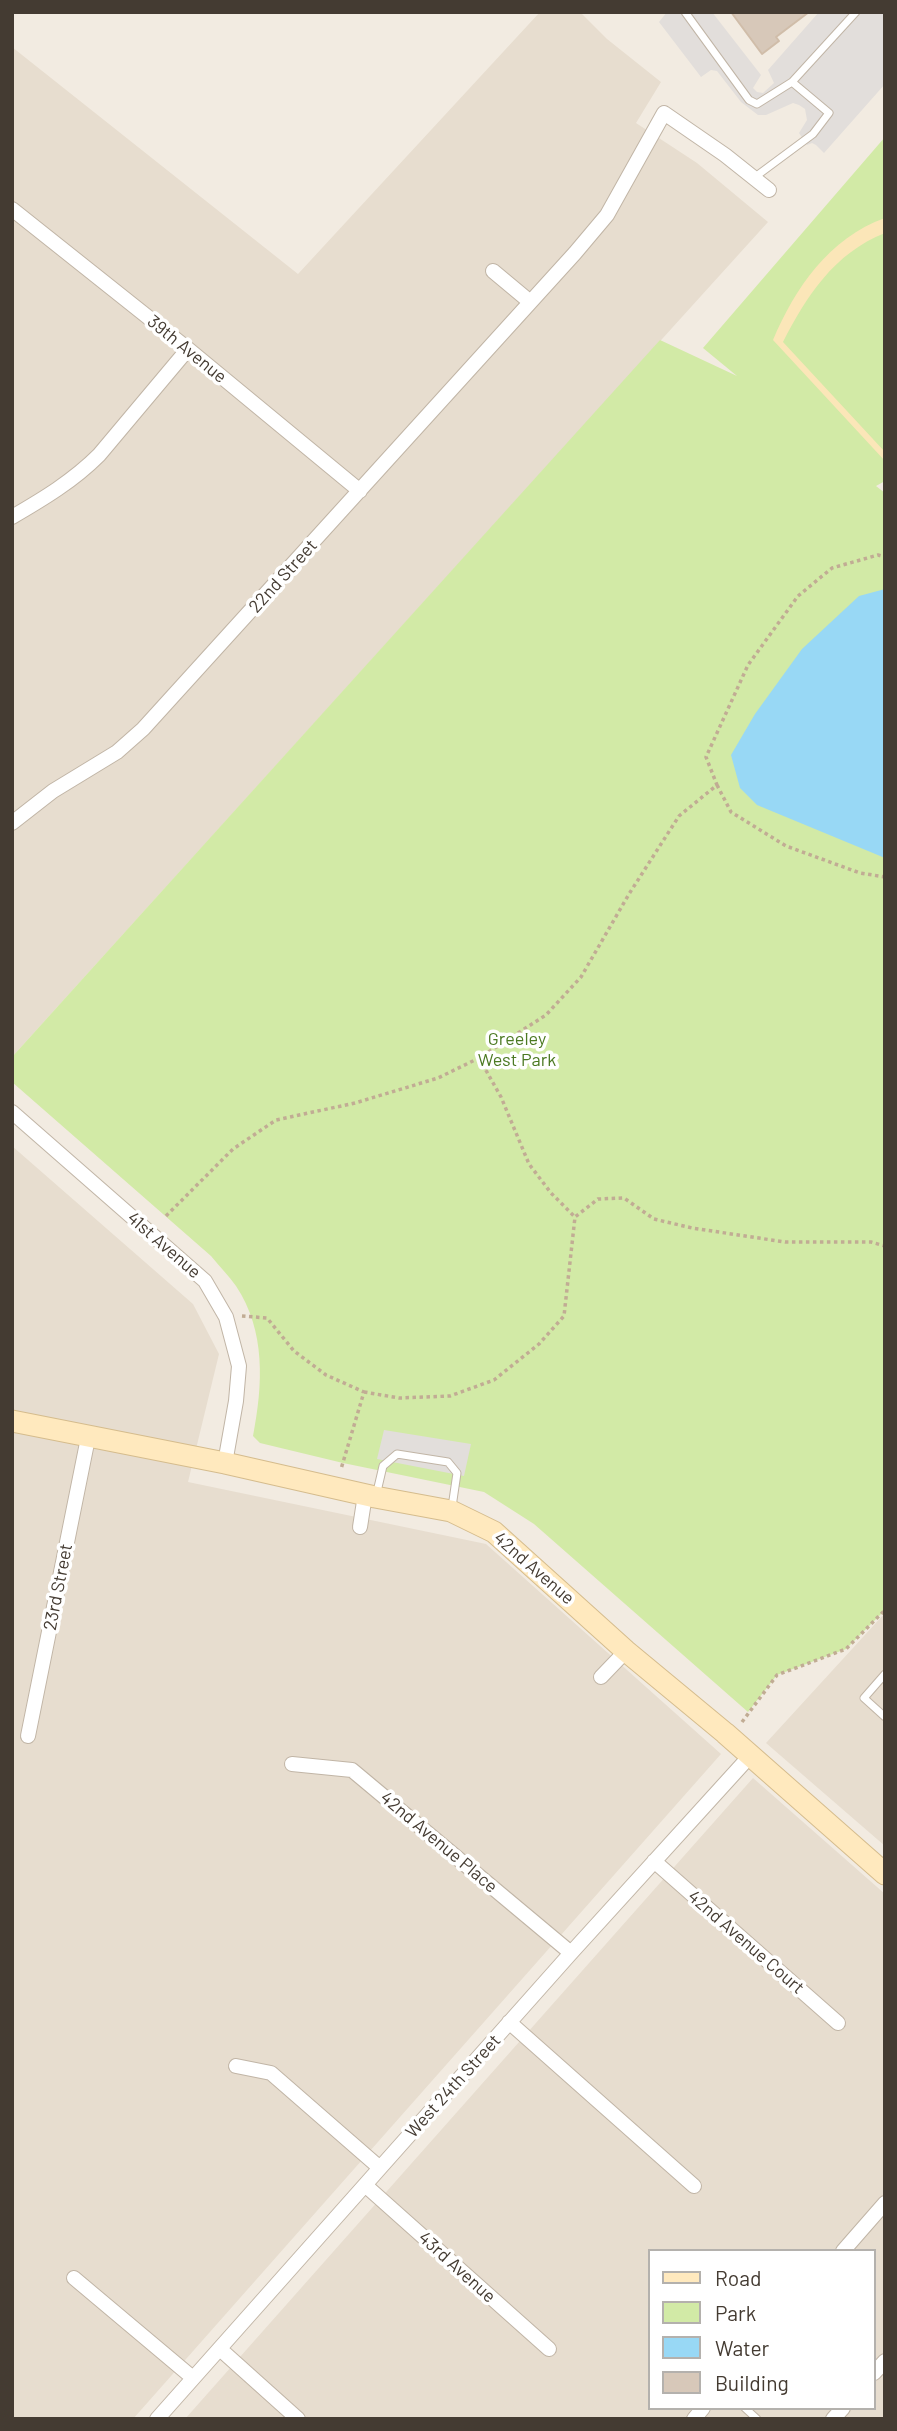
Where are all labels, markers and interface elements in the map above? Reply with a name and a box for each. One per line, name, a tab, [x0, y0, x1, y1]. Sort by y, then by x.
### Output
street label: 39th Avenue	[143, 310, 231, 388]
street label: 22nd Street	[244, 535, 322, 617]
park label: Greeley West Park	[478, 1028, 556, 1070]
street label: 41st Avenue	[123, 1207, 205, 1283]
street label: 42nd Avenue	[489, 1527, 579, 1609]
street label: 23rd Street	[39, 1542, 77, 1632]
street label: 42nd Avenue Place	[376, 1787, 502, 1897]
street label: 42nd Avenue Court	[683, 1886, 809, 1998]
street label: West 24th Street	[401, 2030, 505, 2142]
street label: 43rd Avenue	[414, 2227, 500, 2307]
legend	[648, 2249, 876, 2410]
text: Road	[715, 2265, 761, 2290]
text: Park	[715, 2300, 756, 2325]
text: Water	[715, 2335, 769, 2360]
text: Building	[715, 2370, 789, 2395]

